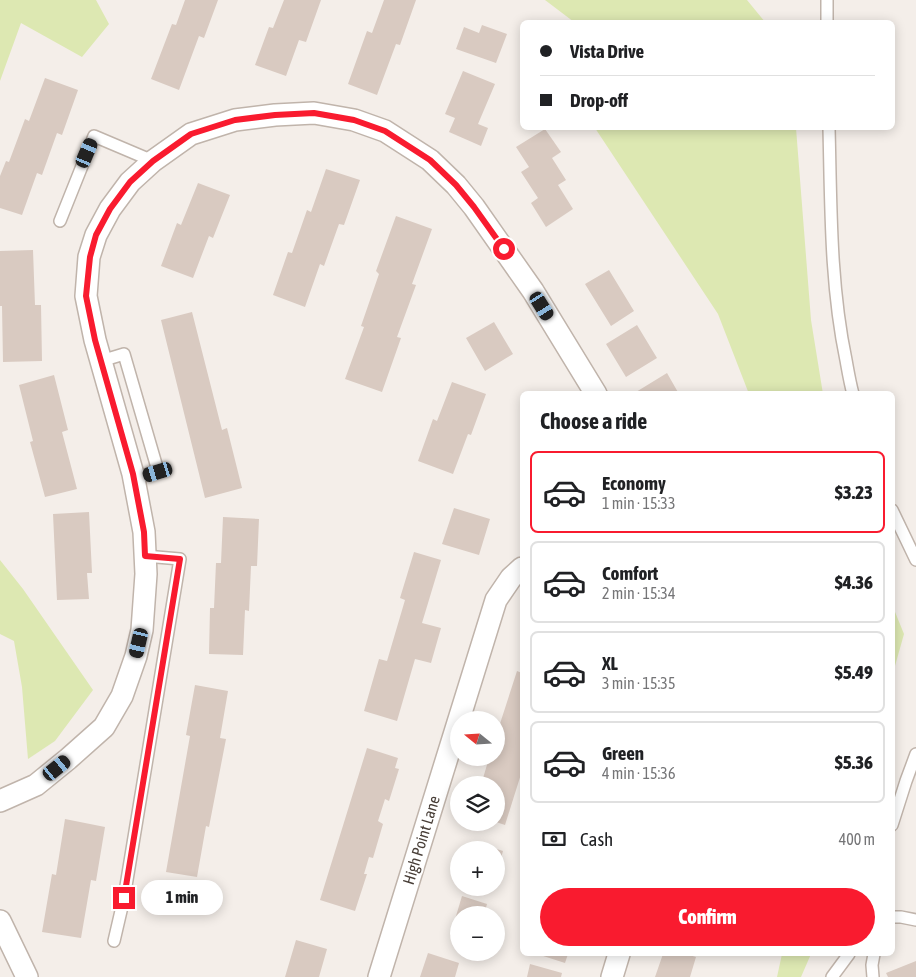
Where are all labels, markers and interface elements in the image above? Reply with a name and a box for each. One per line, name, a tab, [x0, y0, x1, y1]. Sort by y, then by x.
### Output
text: Vista Drive	[570, 40, 644, 62]
text: Drop-off	[570, 89, 628, 111]
car	[74, 136, 99, 170]
route start	[493, 238, 515, 260]
car	[527, 289, 556, 323]
text: Choose a ride	[540, 408, 647, 434]
car	[141, 460, 174, 484]
icon: car	[542, 470, 587, 515]
text: Economy	[602, 472, 666, 494]
text: $3.23	[835, 481, 873, 503]
text: 1 min · 15:33	[602, 494, 675, 512]
icon: car	[542, 560, 587, 605]
text: Comfort	[602, 562, 658, 584]
text: $4.36	[835, 571, 873, 593]
text: 2 min · 15:34	[602, 584, 675, 602]
car	[128, 627, 149, 659]
icon: car	[542, 650, 587, 695]
text: XL	[602, 652, 618, 674]
text: $5.49	[835, 661, 873, 683]
text: 3 min · 15:35	[602, 674, 675, 692]
north arrow	[450, 711, 505, 766]
map controls	[450, 711, 505, 961]
icon: car	[542, 740, 587, 785]
text: Green	[602, 742, 644, 764]
text: $5.36	[835, 751, 873, 773]
car	[40, 753, 73, 783]
text: 4 min · 15:36	[602, 764, 675, 782]
button: layers	[450, 776, 505, 831]
street label: High Point Lane	[399, 793, 444, 887]
icon: cash	[540, 825, 568, 853]
text: Cash	[580, 828, 613, 850]
text: 400 m	[839, 830, 875, 848]
button: +	[450, 841, 505, 896]
callout: 1 min	[142, 880, 224, 916]
route end	[113, 887, 135, 909]
text: 1 min	[166, 888, 198, 906]
button: Confirm	[540, 888, 875, 946]
button: −	[450, 906, 505, 961]

